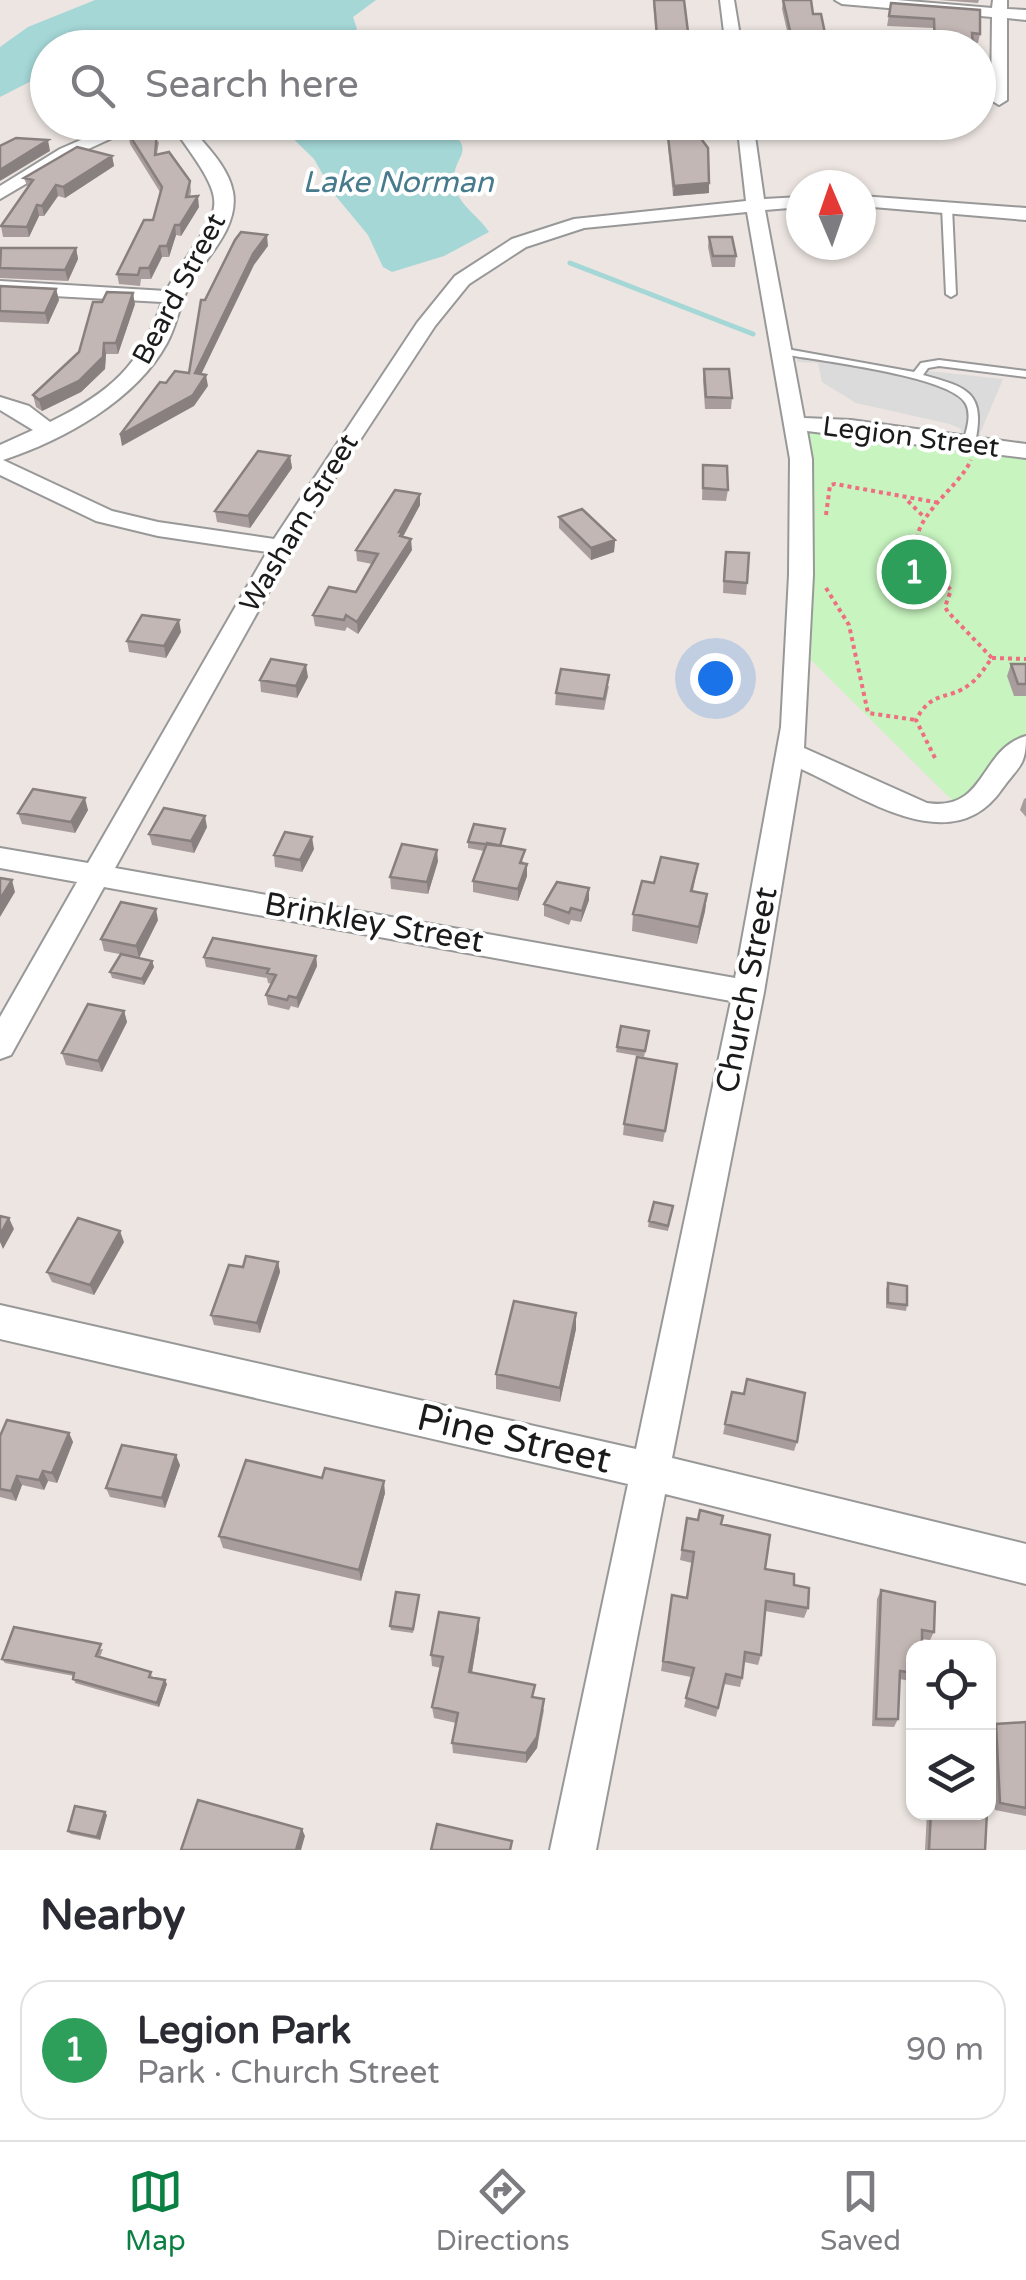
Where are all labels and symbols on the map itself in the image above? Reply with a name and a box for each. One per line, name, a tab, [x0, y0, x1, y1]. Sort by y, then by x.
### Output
water label: Lake Norman	[302, 164, 494, 201]
north arrow	[786, 170, 876, 260]
street label: Beard Street	[125, 207, 233, 370]
street label: Legion Street	[821, 409, 1002, 465]
street label: Washam Street	[232, 427, 366, 618]
pin: 1	[882, 534, 946, 610]
your location	[690, 653, 741, 704]
street label: Church Street	[708, 884, 786, 1096]
street label: Brinkley Street	[261, 885, 487, 961]
street label: Pine Street	[412, 1394, 616, 1484]

